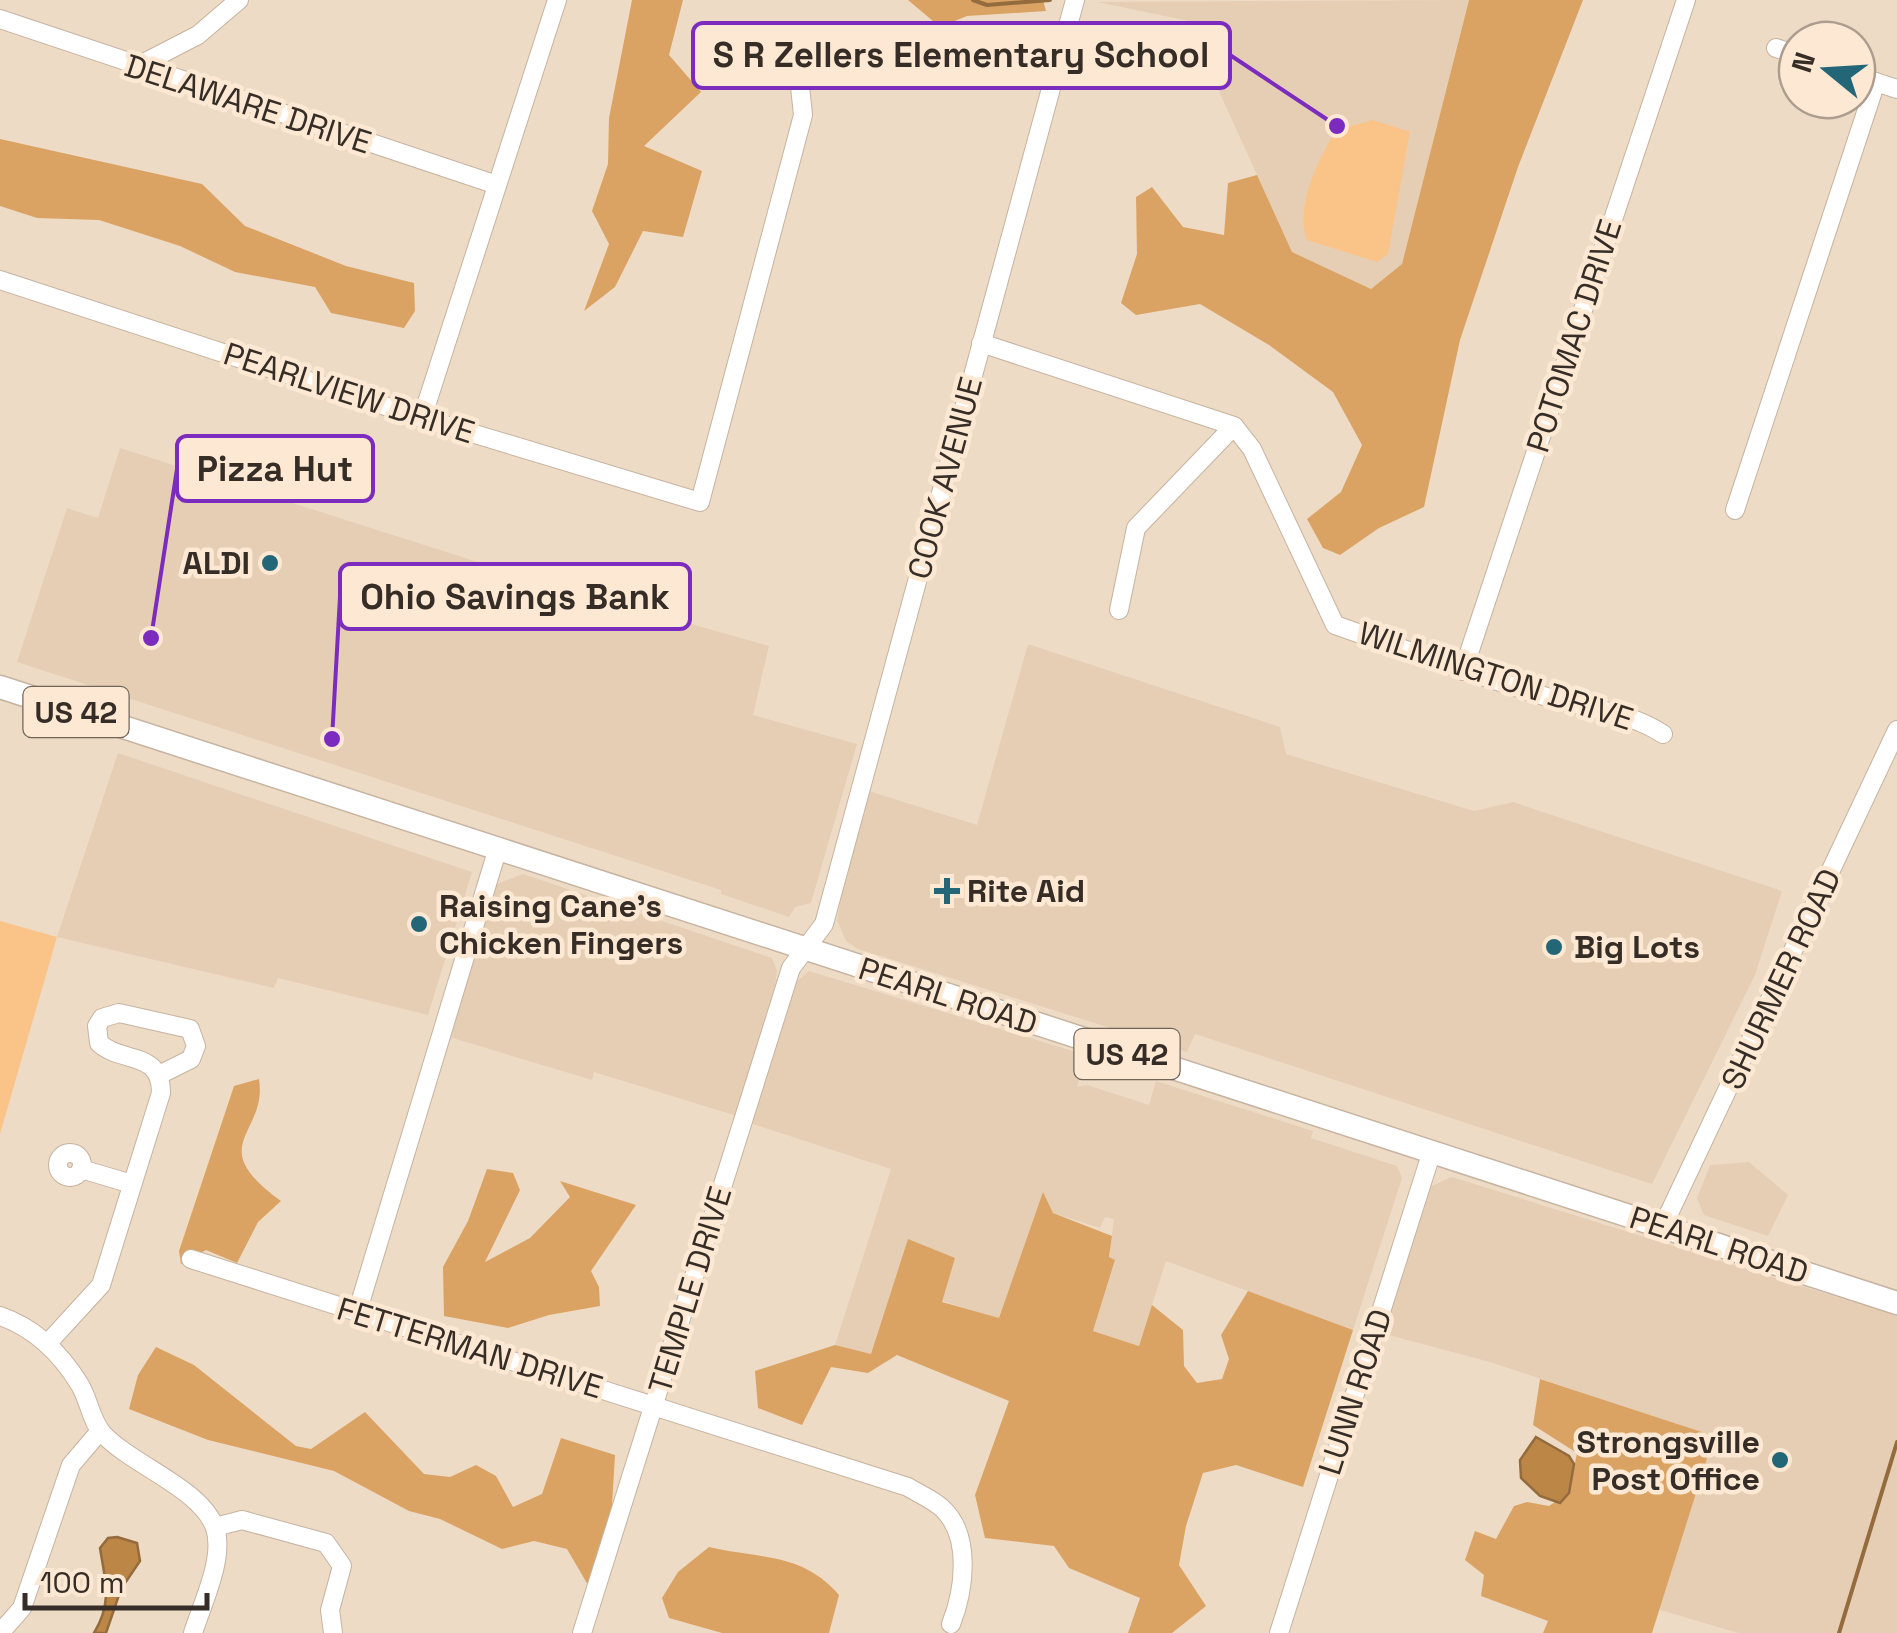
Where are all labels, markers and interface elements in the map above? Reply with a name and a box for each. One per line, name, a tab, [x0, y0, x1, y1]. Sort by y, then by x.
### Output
north arrow	[1777, 20, 1877, 120]
callout: S R Zellers Elementary School	[693, 23, 1230, 88]
text: S R Zellers Elementary School	[713, 33, 1209, 77]
street label: DELAWARE DRIVE	[120, 45, 376, 163]
text: N	[1783, 48, 1823, 77]
street label: POTOMAC DRIVE	[1518, 215, 1630, 457]
street label: PEARLVIEW DRIVE	[219, 334, 479, 452]
street label: COOK AVENUE	[899, 373, 991, 583]
callout: Pizza Hut	[177, 436, 373, 501]
text: Pizza Hut	[197, 447, 353, 491]
place label: ALDI	[183, 543, 250, 583]
marker: ALDI	[259, 552, 281, 574]
callout: Ohio Savings Bank	[340, 564, 690, 629]
text: Ohio Savings Bank	[360, 575, 670, 619]
street label: WILMINGTON DRIVE	[1354, 613, 1638, 739]
road number: US 42	[23, 687, 128, 737]
street label: SHURMER ROAD	[1712, 862, 1850, 1096]
place label: Rite Aid	[967, 871, 1085, 911]
marker: Rite Aid	[936, 880, 958, 902]
place label: Raising Cane's Chicken Fingers	[439, 886, 683, 963]
marker: Raising Cane's Chicken Fingers	[408, 913, 430, 935]
place label: Big Lots	[1574, 927, 1700, 967]
marker: Big Lots	[1543, 936, 1565, 958]
street label: PEARL ROAD	[854, 948, 1042, 1044]
road number: US 42	[1074, 1029, 1180, 1079]
street label: TEMPLE DRIVE	[640, 1182, 740, 1398]
street label: PEARL ROAD	[1625, 1197, 1813, 1293]
street label: FETTERMAN DRIVE	[332, 1289, 608, 1407]
street label: LUNN ROAD	[1309, 1304, 1401, 1480]
place label: Strongsville Post Office	[1577, 1422, 1760, 1499]
marker: Strongsville Post Office	[1769, 1449, 1791, 1471]
scale bar	[25, 1548, 208, 1610]
text: 100 m	[40, 1563, 125, 1602]

